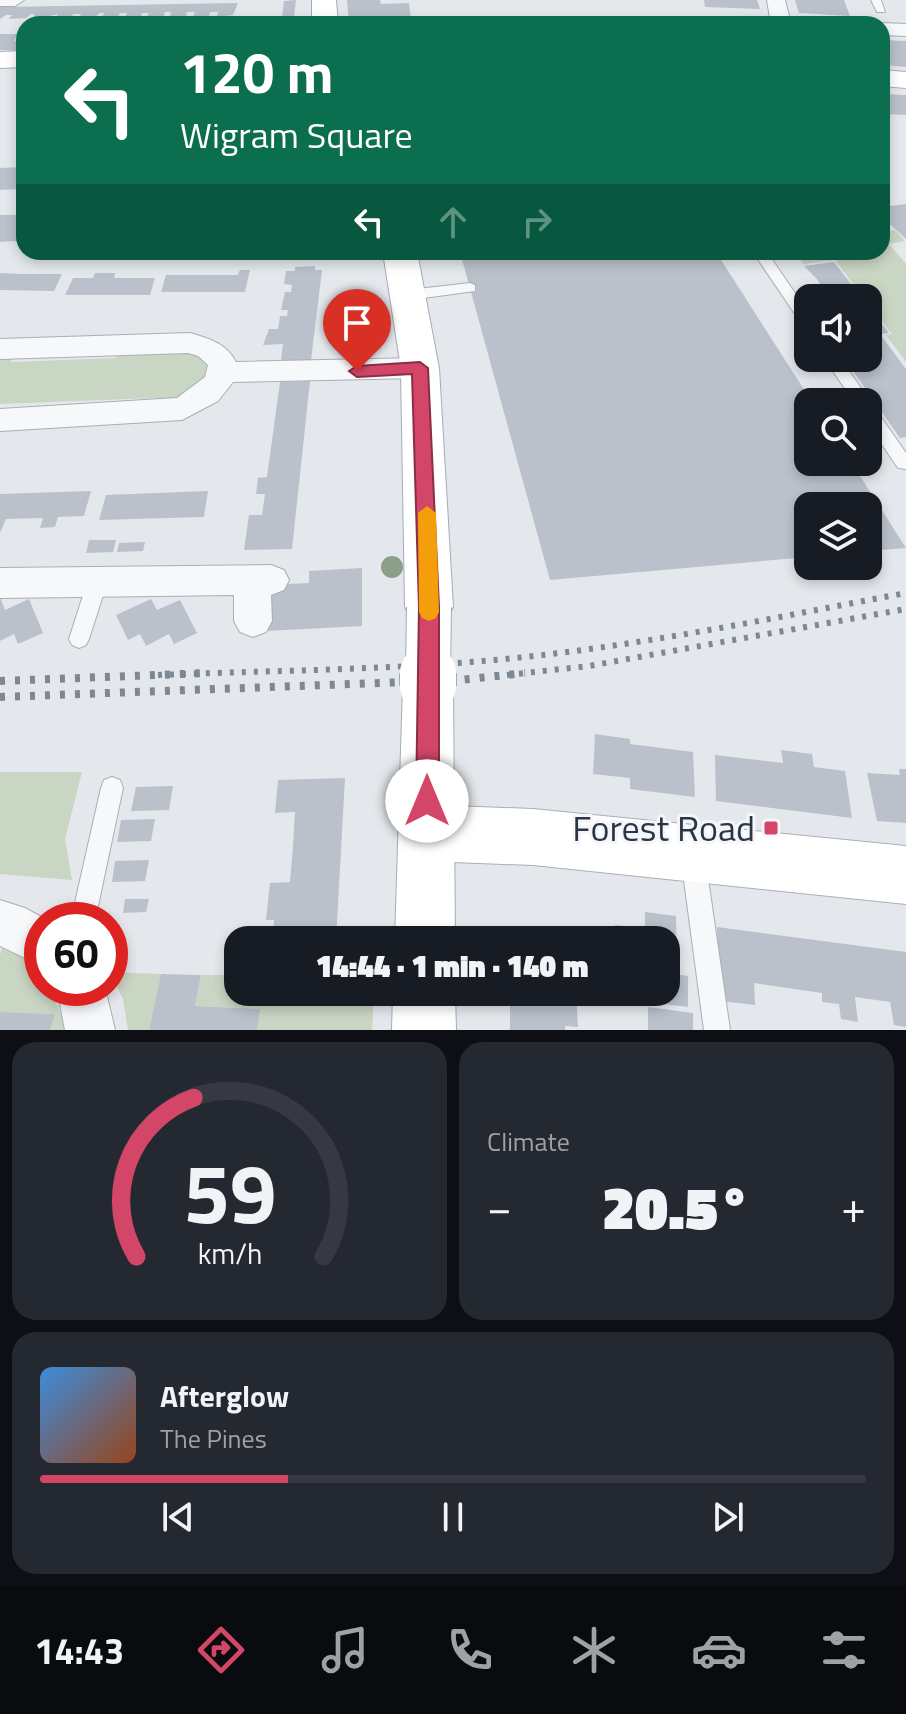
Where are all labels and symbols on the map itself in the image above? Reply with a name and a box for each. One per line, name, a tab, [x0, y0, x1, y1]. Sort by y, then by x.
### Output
pin	[323, 289, 391, 371]
position arrow	[385, 759, 469, 843]
place label: Forest Road	[572, 800, 755, 855]
marker: Forest Road	[762, 819, 780, 837]
speed limit sign: 60	[24, 902, 128, 1006]

